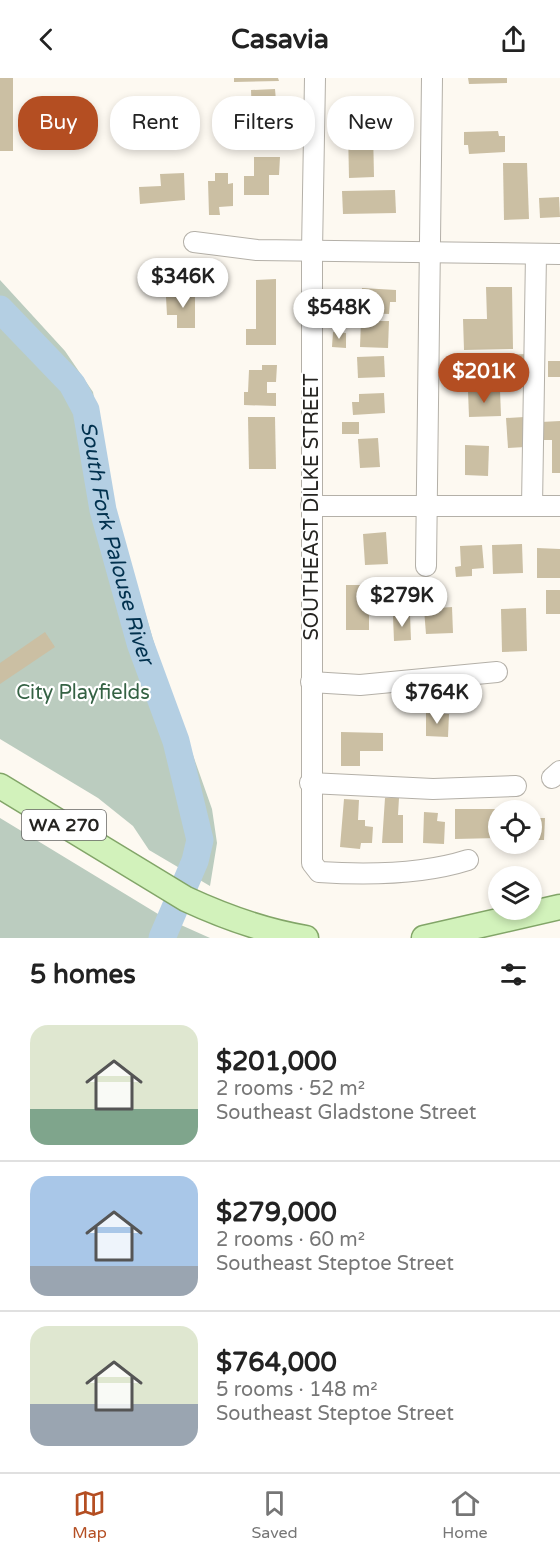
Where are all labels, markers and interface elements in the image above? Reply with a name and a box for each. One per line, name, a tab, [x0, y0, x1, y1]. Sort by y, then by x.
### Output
icon: back	[30, 23, 63, 56]
text: Casavia	[231, 23, 329, 56]
icon: share	[497, 23, 530, 56]
chip: Buy	[18, 96, 98, 150]
chip: Rent	[110, 96, 200, 150]
chip: Filters	[212, 96, 315, 150]
chip: New	[327, 96, 414, 150]
pin: $346K	[141, 258, 225, 309]
text: $346K	[151, 265, 215, 289]
pin: $548K	[297, 289, 381, 340]
text: $548K	[307, 296, 371, 320]
pin: $201K	[442, 353, 526, 404]
text: $201K	[452, 360, 516, 384]
street label: SOUTHEAST DILKE STREET	[300, 374, 324, 640]
water label: South Fork Palouse River	[75, 420, 160, 671]
pin: $279K	[360, 577, 444, 628]
text: $279K	[370, 584, 434, 608]
pin: $764K	[395, 674, 479, 725]
park label: City Playfields	[16, 681, 150, 705]
text: $764K	[405, 681, 469, 705]
map controls	[488, 800, 542, 920]
button: locate	[488, 800, 542, 854]
road number: WA 270	[22, 810, 106, 840]
button: layers	[488, 866, 542, 920]
icon: filters	[497, 958, 530, 991]
text: 5 homes	[30, 959, 136, 990]
text: $201,000	[216, 1046, 337, 1077]
icon: home	[78, 1049, 150, 1121]
text: 2 rooms · 52 m²	[216, 1077, 365, 1101]
text: Southeast Gladstone Street	[216, 1101, 476, 1125]
text: $279,000	[216, 1197, 337, 1228]
icon: home	[78, 1200, 150, 1272]
text: 2 rooms · 60 m²	[216, 1228, 365, 1252]
text: Southeast Steptoe Street	[216, 1252, 454, 1276]
text: $764,000	[216, 1347, 337, 1378]
icon: home	[78, 1350, 150, 1422]
text: 5 rooms · 148 m²	[216, 1378, 378, 1402]
text: Southeast Steptoe Street	[216, 1402, 454, 1426]
tab: Map	[72, 1487, 107, 1543]
tab: Saved	[251, 1487, 298, 1543]
tab: Home	[442, 1487, 488, 1543]

